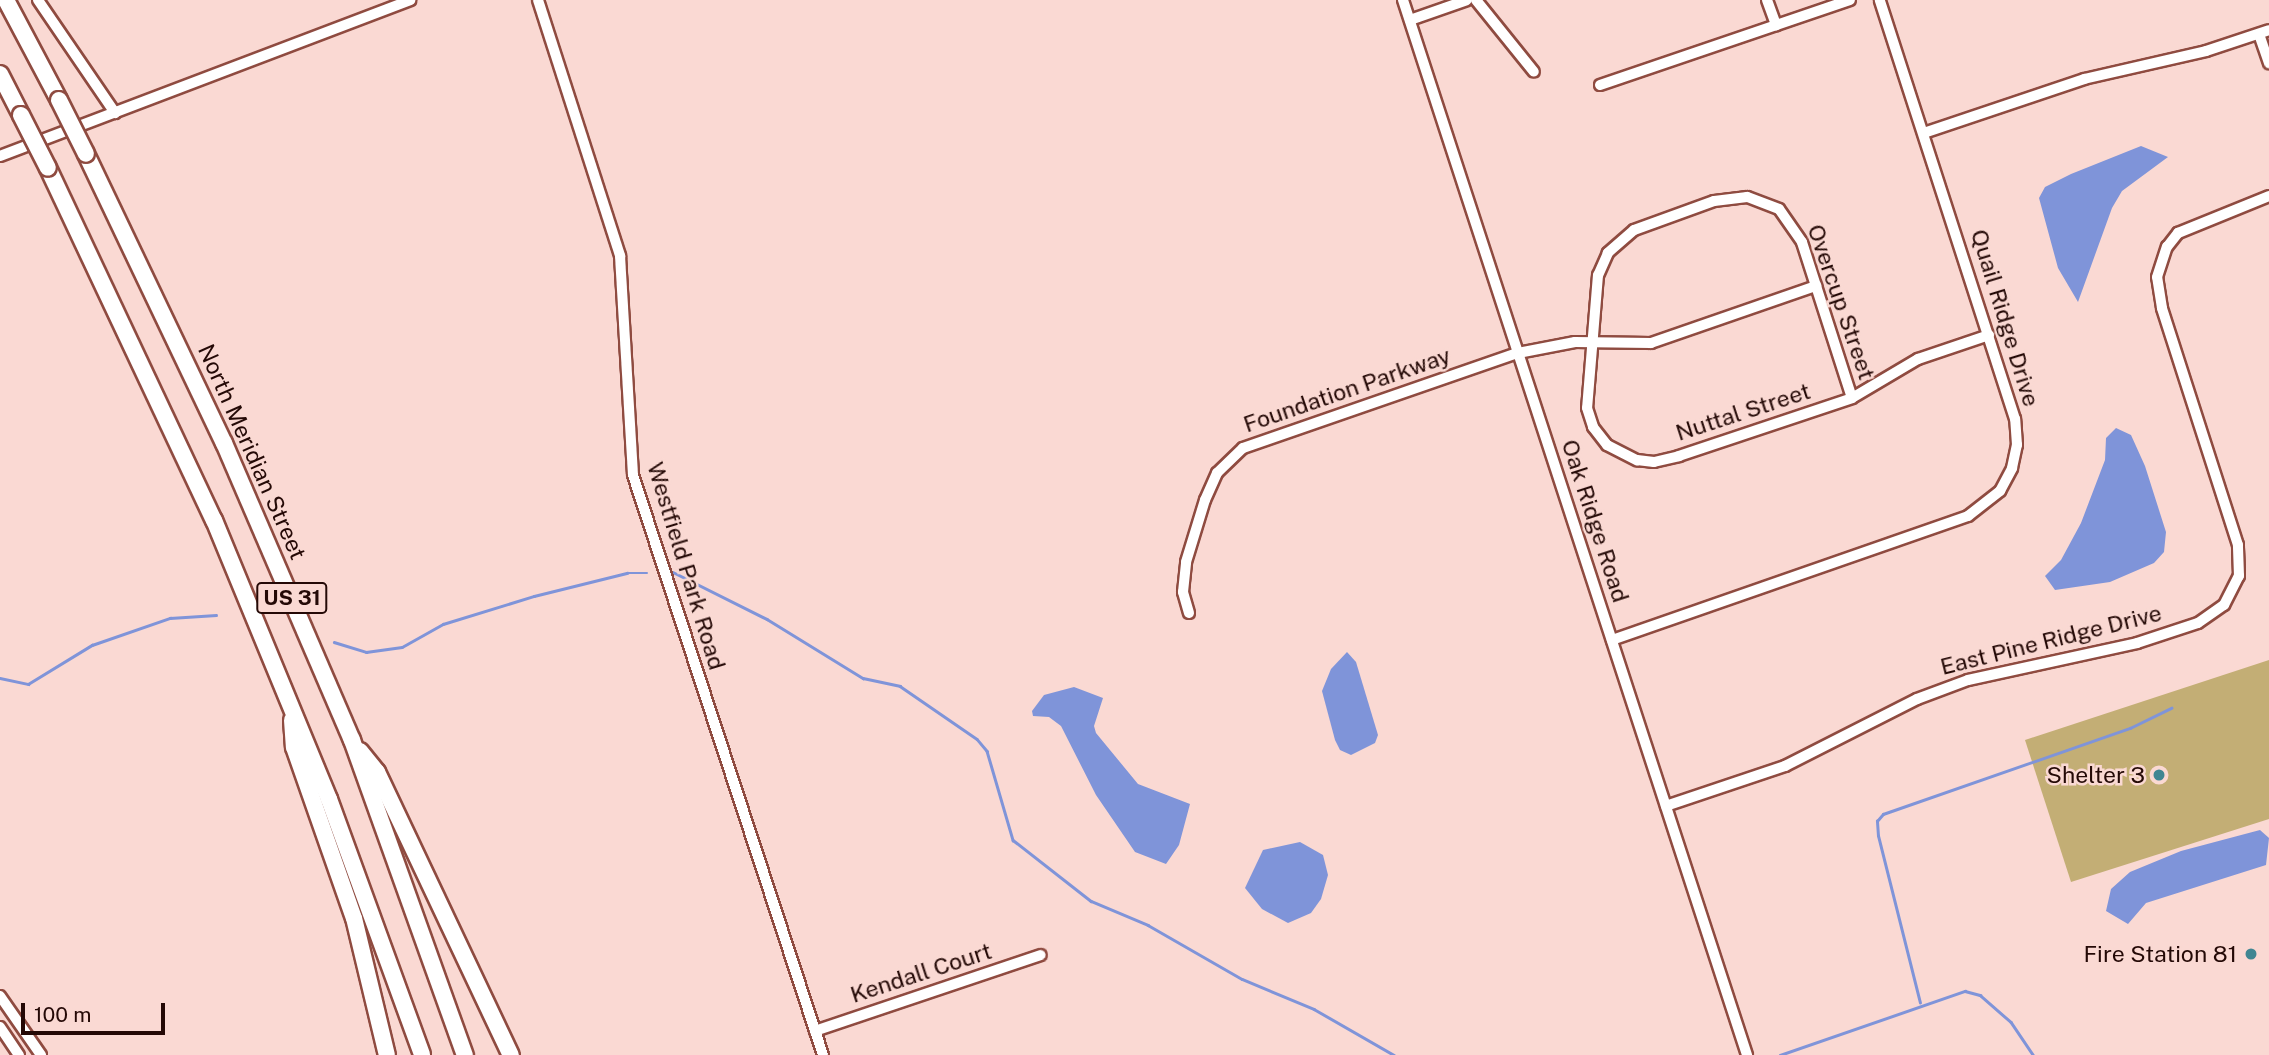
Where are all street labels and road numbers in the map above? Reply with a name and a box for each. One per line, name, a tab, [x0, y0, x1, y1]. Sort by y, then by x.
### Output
street label: Overcup Street	[1801, 221, 1881, 383]
street label: Quail Ridge Drive	[1965, 226, 2045, 410]
street label: North Meridian Street	[192, 340, 312, 564]
street label: Foundation Parkway	[1240, 342, 1454, 438]
street label: Nuttal Street	[1672, 377, 1814, 447]
street label: Oak Ridge Road	[1556, 436, 1634, 606]
street label: Westfield Park Road	[641, 459, 731, 673]
road number: US 31	[255, 580, 329, 616]
street label: East Pine Ridge Drive	[1937, 599, 2165, 681]
street label: Kendall Court	[847, 937, 995, 1009]

